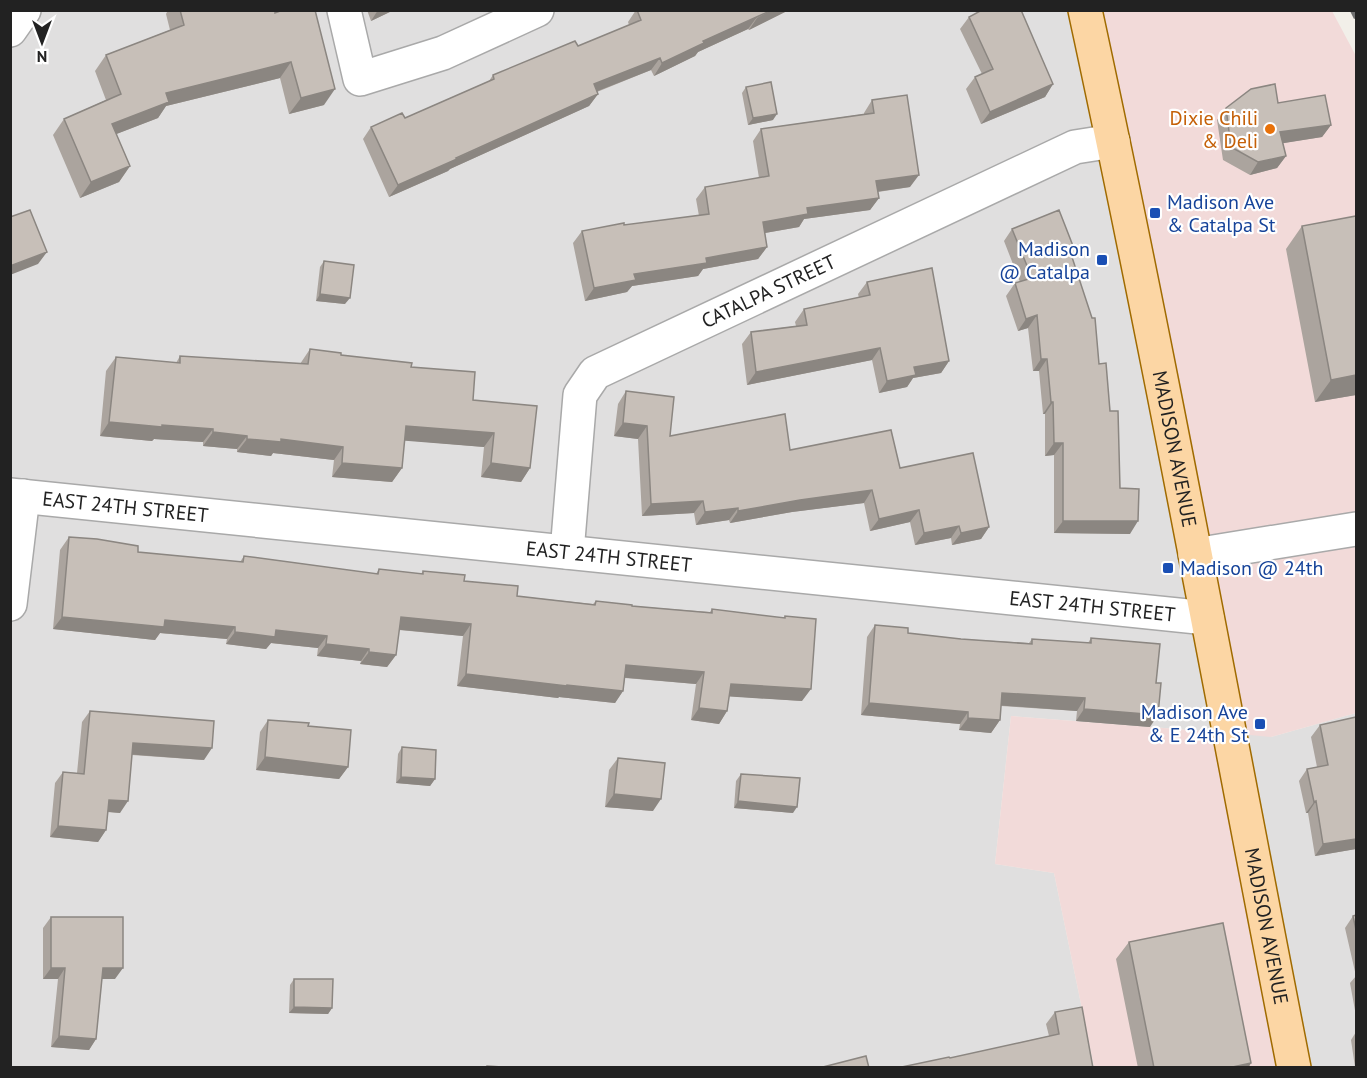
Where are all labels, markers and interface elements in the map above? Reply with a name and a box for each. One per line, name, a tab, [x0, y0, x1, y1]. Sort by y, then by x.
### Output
north arrow	[12, 12, 72, 72]
text: N	[37, 47, 47, 67]
place label: Dixie Chili & Deli	[1169, 105, 1258, 154]
marker: Dixie Chili & Deli	[1263, 122, 1277, 136]
place label: Madison Ave & Catalpa St	[1167, 189, 1276, 238]
marker: Madison Ave & Catalpa St	[1148, 206, 1162, 220]
place label: Madison @ Catalpa	[999, 236, 1090, 285]
street label: CATALPA STREET	[697, 249, 840, 334]
marker: Madison @ Catalpa	[1095, 253, 1109, 267]
street label: MADISON AVENUE	[1147, 368, 1203, 529]
street label: EAST 24TH STREET	[41, 485, 210, 528]
street label: EAST 24TH STREET	[525, 535, 693, 578]
place label: Madison @ 24th	[1180, 555, 1323, 581]
marker: Madison @ 24th	[1161, 561, 1175, 575]
street label: EAST 24TH STREET	[1008, 585, 1177, 628]
place label: Madison Ave & E 24th St	[1141, 699, 1248, 748]
marker: Madison Ave & E 24th St	[1253, 717, 1267, 731]
street label: MADISON AVENUE	[1239, 846, 1294, 1007]

